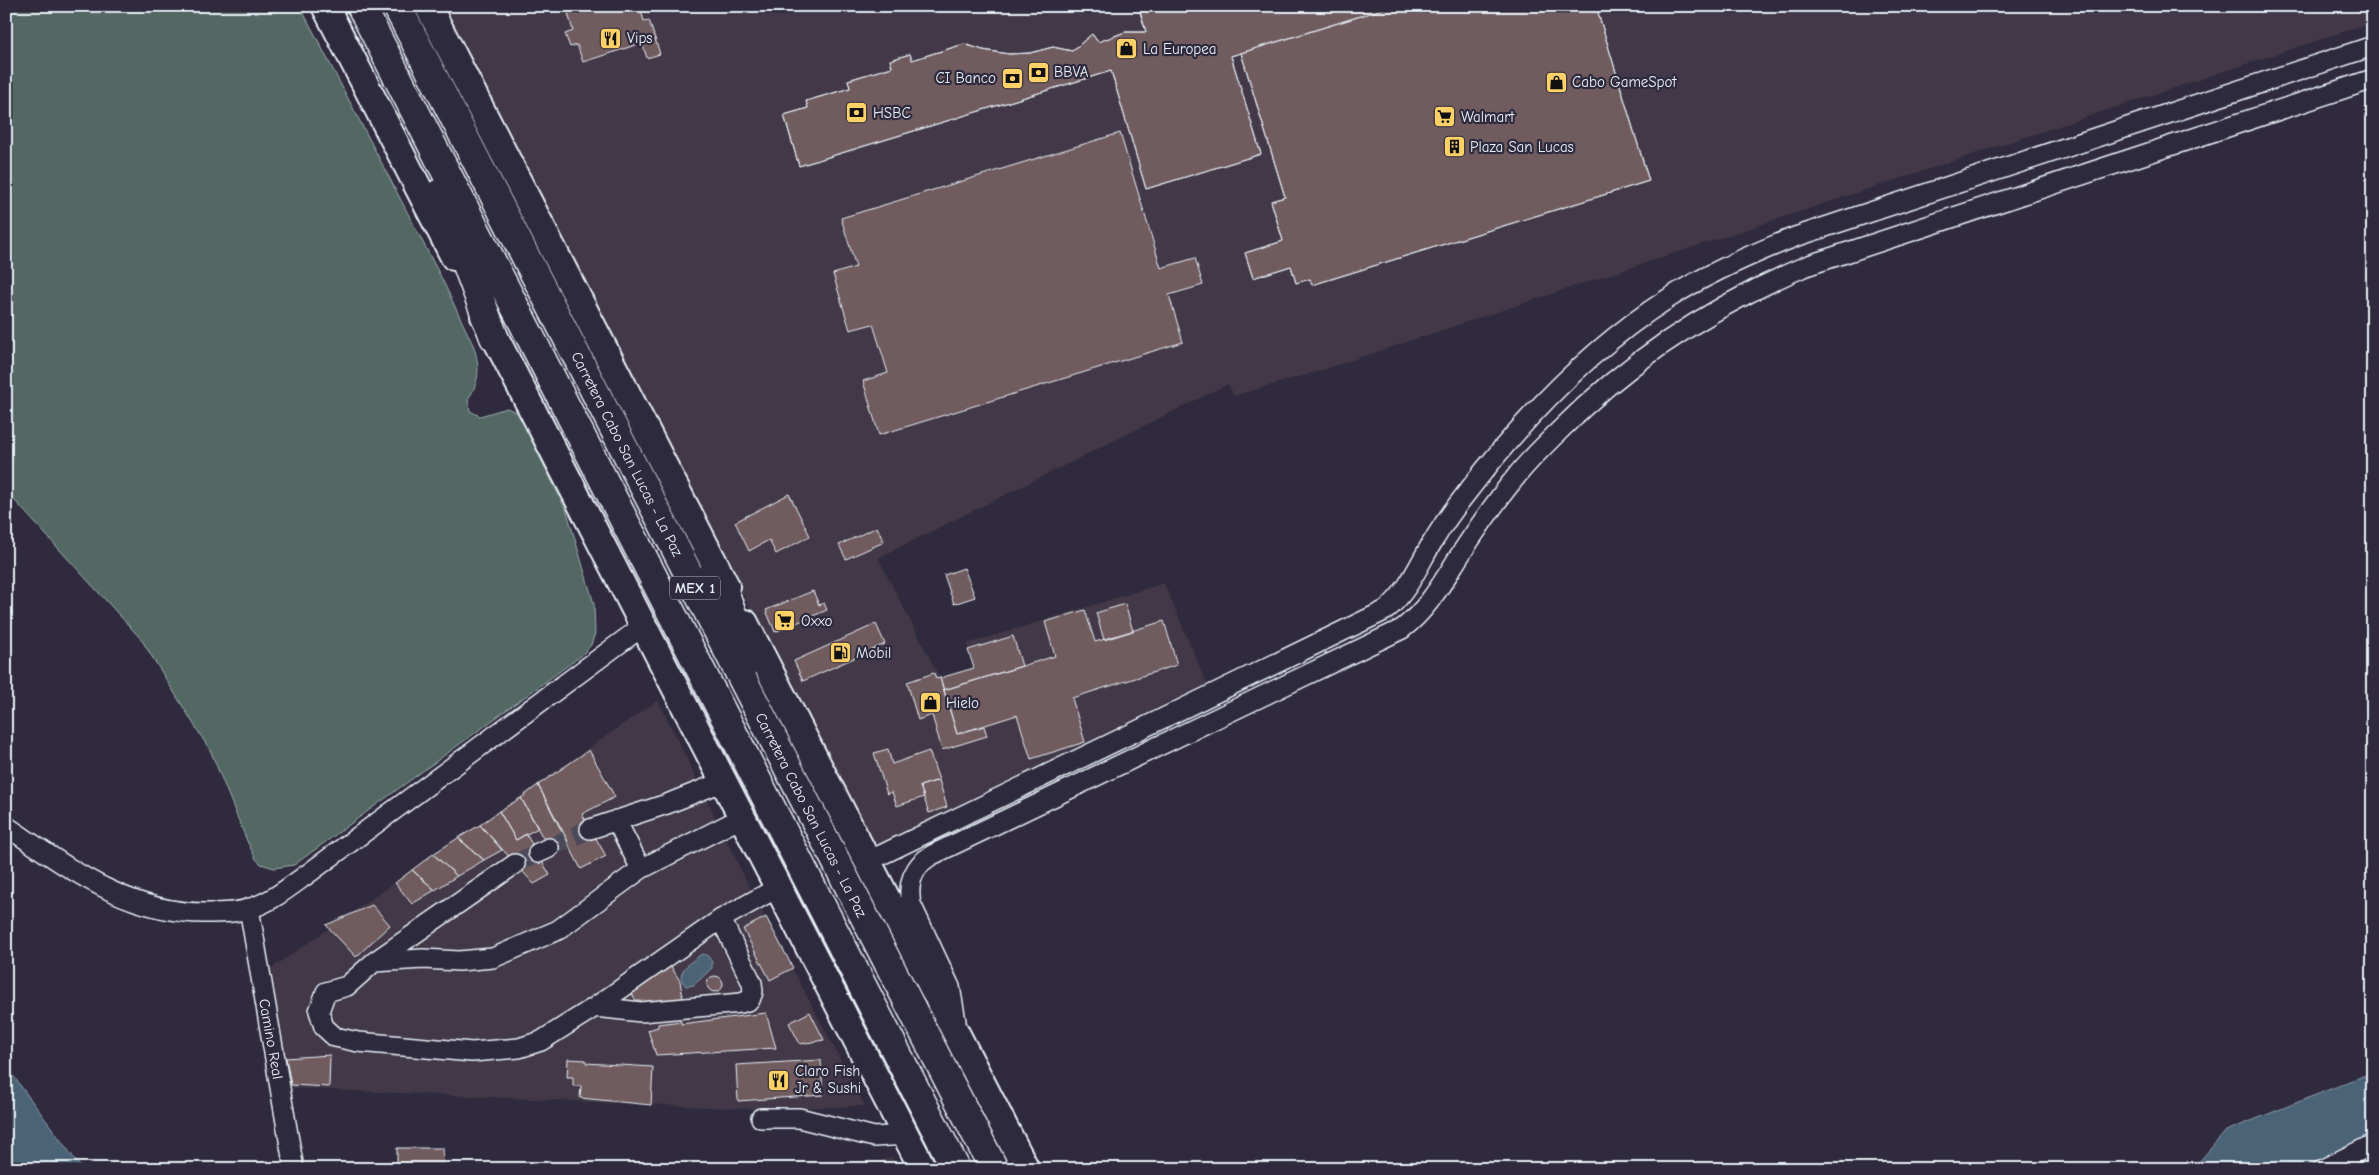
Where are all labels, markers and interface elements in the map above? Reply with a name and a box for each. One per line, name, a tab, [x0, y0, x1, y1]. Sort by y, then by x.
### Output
restaurant icon: Vips	[599, 26, 623, 50]
place label: Vips	[627, 29, 653, 47]
shop icon: La Europea	[1115, 37, 1139, 61]
place label: La Europea	[1143, 40, 1217, 58]
bank icon: BBVA	[1026, 60, 1050, 84]
place label: BBVA	[1054, 63, 1089, 81]
bank icon: CI Banco	[1000, 66, 1024, 90]
place label: CI Banco	[935, 69, 996, 87]
shop icon: Cabo GameSpot	[1544, 70, 1568, 94]
place label: Cabo GameSpot	[1572, 73, 1677, 91]
bank icon: HSBC	[845, 101, 869, 125]
place label: HSBC	[873, 104, 911, 122]
supermarket icon: Walmart	[1433, 105, 1457, 129]
place label: Walmart	[1461, 108, 1515, 126]
building icon: Plaza San Lucas	[1442, 135, 1466, 159]
place label: Plaza San Lucas	[1470, 138, 1574, 156]
street label: Carretera Cabo San Lucas - La Paz	[567, 349, 687, 560]
road number: MEX 1	[670, 576, 720, 600]
supermarket icon: Oxxo	[773, 609, 797, 633]
place label: Oxxo	[801, 612, 833, 630]
fuel station icon: Mobil	[828, 641, 852, 665]
place label: Mobil	[856, 644, 891, 662]
shop icon: Hielo	[918, 691, 942, 715]
place label: Hielo	[946, 694, 979, 712]
street label: Carretera Cabo San Lucas - La Paz	[751, 710, 871, 921]
street label: Camino Real	[255, 997, 287, 1081]
place label: Claro Fish Jr & Sushi	[795, 1062, 861, 1097]
restaurant icon: Claro Fish Jr & Sushi	[767, 1068, 791, 1092]

